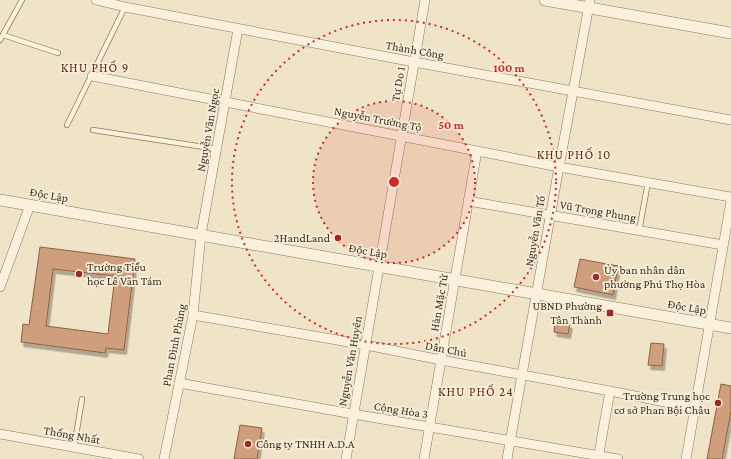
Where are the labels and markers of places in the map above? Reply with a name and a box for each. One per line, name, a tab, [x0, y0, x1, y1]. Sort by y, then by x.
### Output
centre of rings	[387, 175, 401, 189]
place label: 2HandLand	[274, 231, 331, 245]
marker: 2HandLand	[333, 233, 343, 243]
place label: Trường Tiểu học Lê Văn Tám	[87, 260, 162, 288]
place label: Ủy ban nhân dân phường Phú Thọ Hòa	[604, 263, 706, 291]
marker: Trường Tiểu học Lê Văn Tám	[74, 269, 84, 279]
marker: Ủy ban nhân dân phường Phú Thọ Hòa	[591, 272, 601, 282]
place label: UBND Phường Tân Thành	[532, 299, 603, 327]
marker: UBND Phường Tân Thành	[605, 308, 615, 318]
place label: Trường Trung học cơ sở Phan Bội Châu	[614, 389, 711, 417]
marker: Trường Trung học cơ sở Phan Bội Châu	[713, 398, 723, 408]
place label: Công ty TNHH A.D.A	[256, 437, 355, 451]
marker: Công ty TNHH A.D.A	[243, 439, 253, 449]

